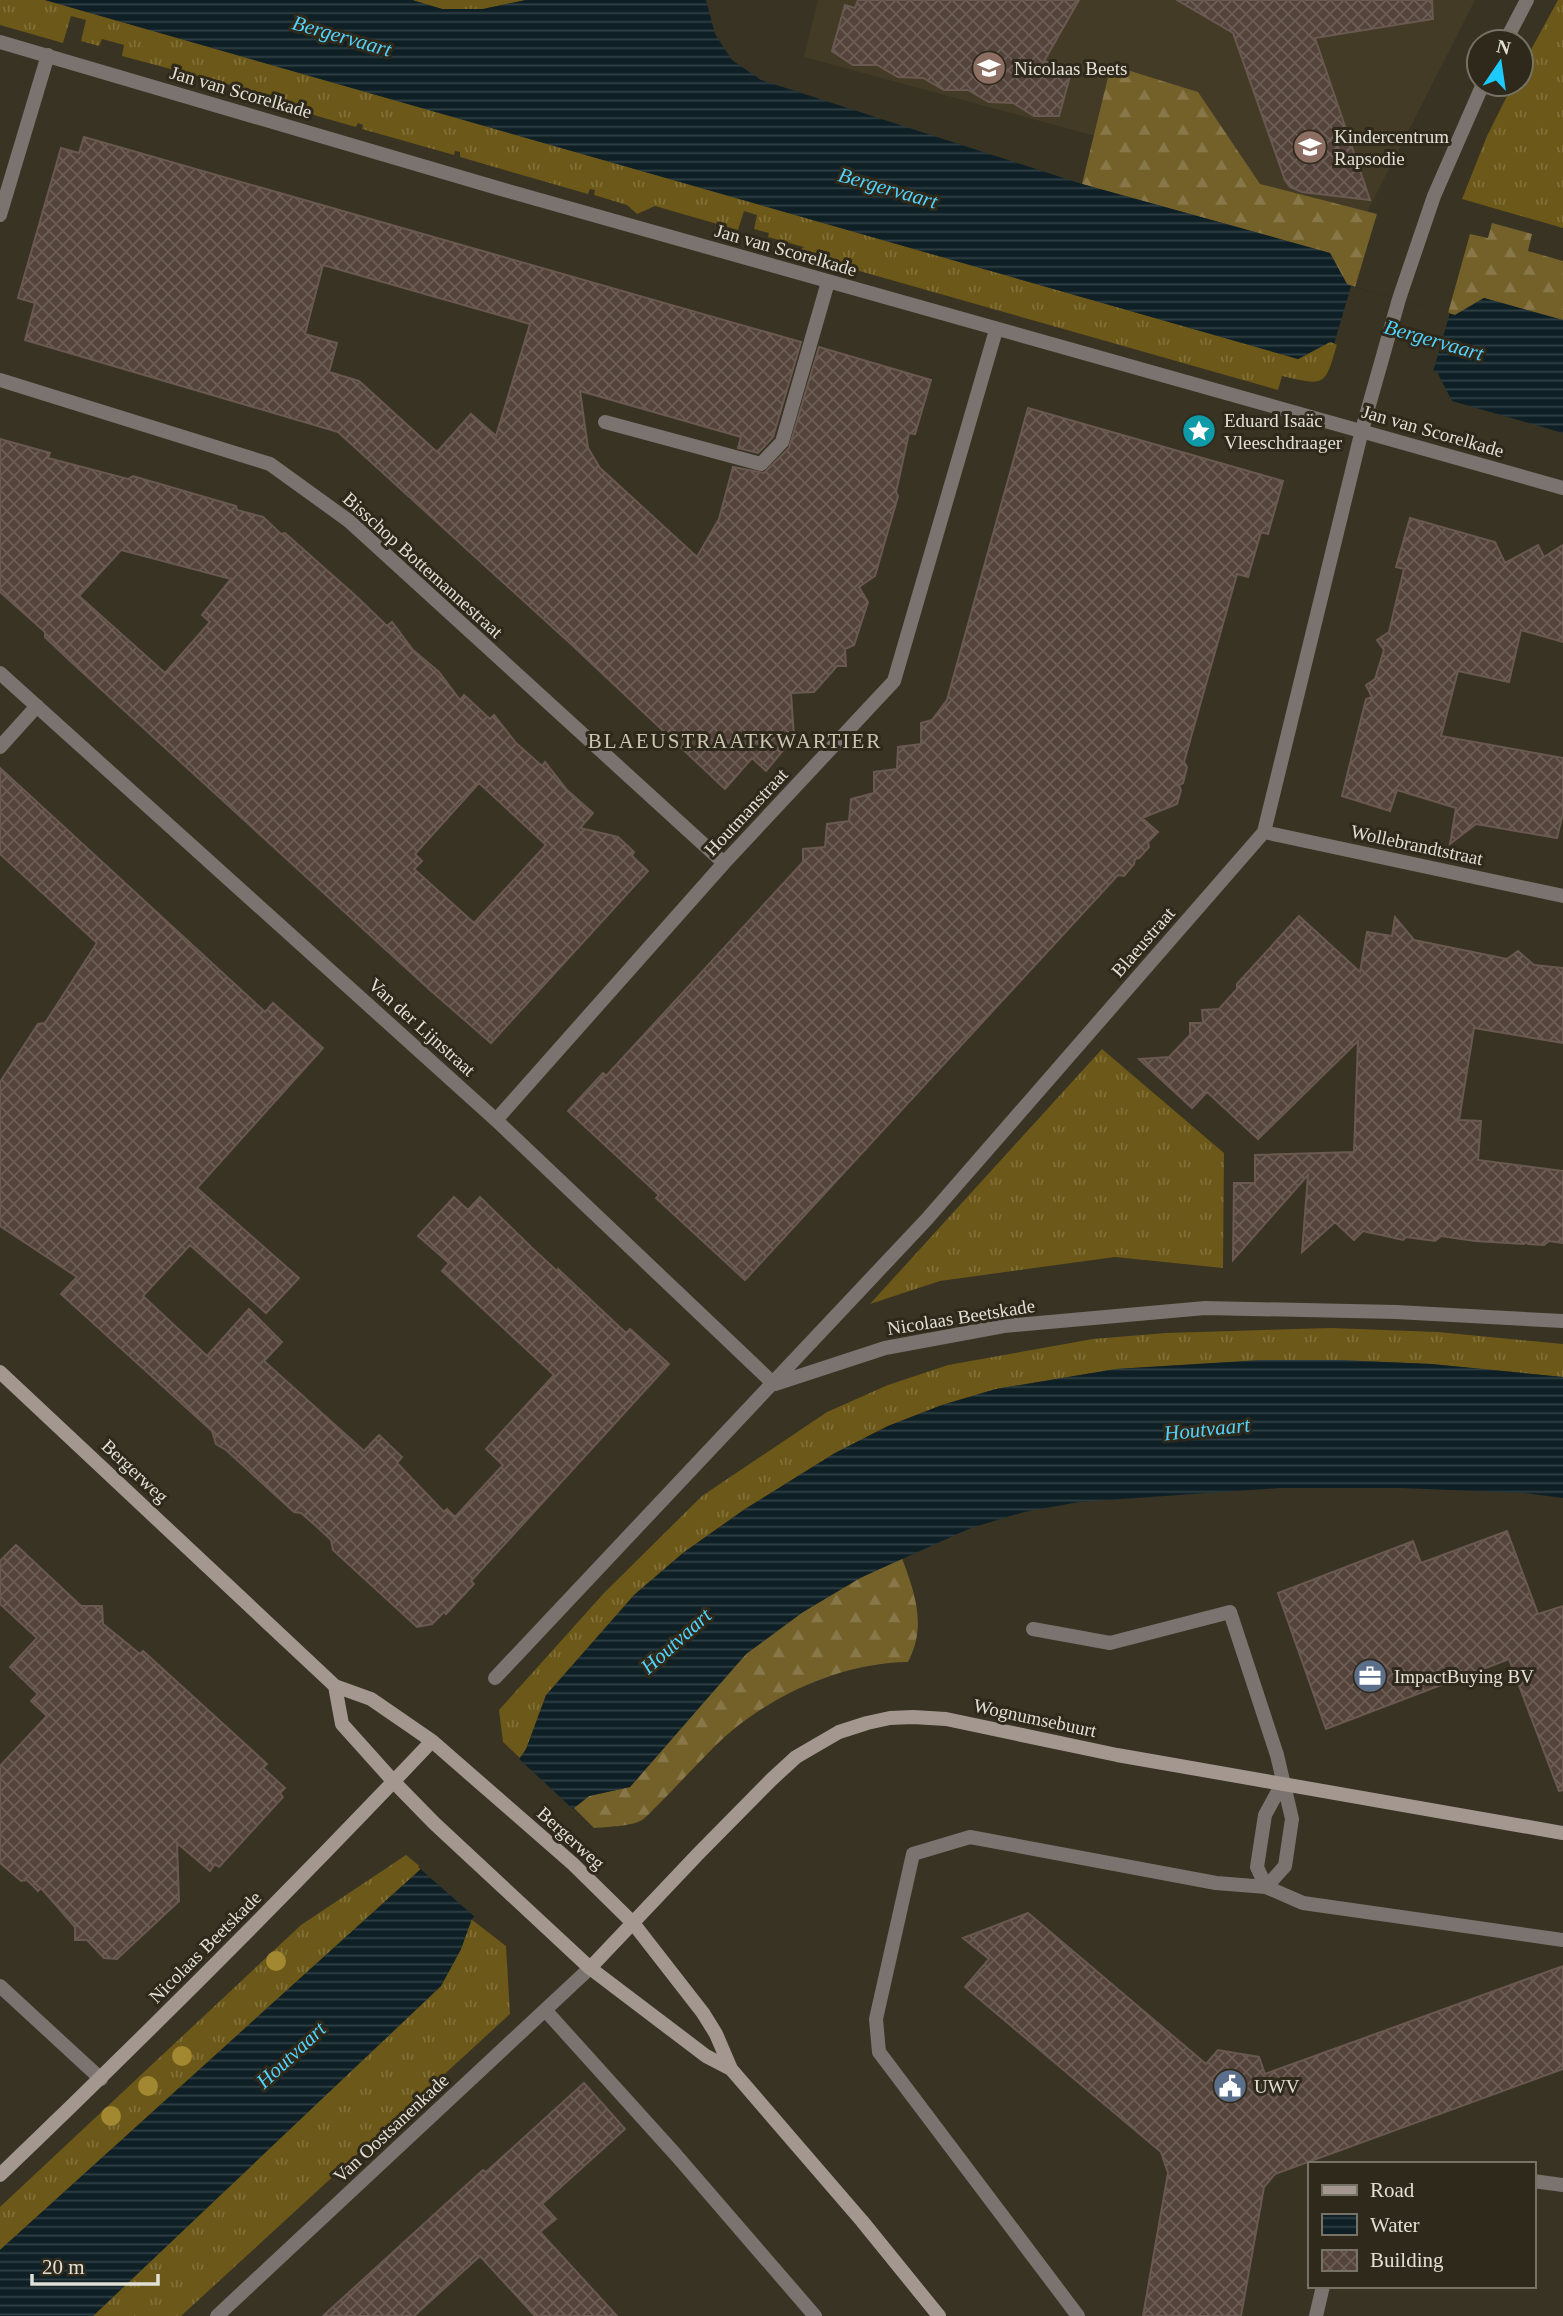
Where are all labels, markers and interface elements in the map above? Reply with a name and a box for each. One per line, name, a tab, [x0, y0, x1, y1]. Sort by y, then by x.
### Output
water label: Bergervaart	[290, 10, 395, 62]
north arrow	[1465, 28, 1535, 98]
text: N	[1495, 35, 1513, 59]
school or university icon: Nicolaas Beets	[970, 49, 1008, 87]
place label: Nicolaas Beets	[1014, 58, 1127, 79]
street label: Jan van Scorelkade	[168, 62, 314, 122]
place label: Kindercentrum Rapsodie	[1334, 126, 1449, 169]
school or university icon: Kindercentrum Rapsodie	[1291, 128, 1329, 166]
water label: Bergervaart	[836, 162, 941, 214]
street label: Jan van Scorelkade	[713, 220, 859, 280]
water label: Bergervaart	[1382, 314, 1487, 366]
street label: Jan van Scorelkade	[1360, 401, 1506, 461]
place label: Eduard Isaäc Vleeschdraager	[1224, 410, 1343, 453]
place icon: Eduard Isaäc Vleeschdraager	[1180, 412, 1218, 450]
street label: Bisschop Bottemannestraat	[339, 488, 508, 643]
district label: BLAEUSTRAATKWARTIER	[588, 729, 882, 753]
street label: Houtmanstraat	[700, 763, 792, 860]
street label: Wollebrandtstraat	[1349, 821, 1486, 869]
street label: Blaeustraat	[1107, 902, 1179, 981]
street label: Van der Lijnstraat	[364, 974, 480, 1081]
street label: Nicolaas Beetskade	[886, 1295, 1036, 1339]
water label: Houtvaart	[1162, 1412, 1252, 1446]
street label: Bergerweg	[97, 1435, 173, 1507]
water label: Houtvaart	[635, 1602, 717, 1679]
office icon: ImpactBuying BV	[1351, 1657, 1389, 1695]
place label: ImpactBuying BV	[1394, 1666, 1534, 1687]
street label: Wognumsebuurt	[972, 1695, 1099, 1741]
street label: Bergerweg	[533, 1802, 609, 1874]
street label: Nicolaas Beetskade	[145, 1887, 265, 2007]
water label: Houtvaart	[251, 2016, 332, 2094]
public building icon: UWV	[1211, 2067, 1249, 2105]
street label: Van Oostsanenkade	[329, 2069, 453, 2187]
place label: UWV	[1254, 2076, 1300, 2097]
legend	[1308, 2162, 1535, 2288]
text: Road	[1370, 2178, 1415, 2202]
text: Water	[1370, 2213, 1420, 2237]
scale bar	[32, 2242, 158, 2286]
text: Building	[1370, 2248, 1444, 2272]
text: 20 m	[42, 2255, 85, 2279]

